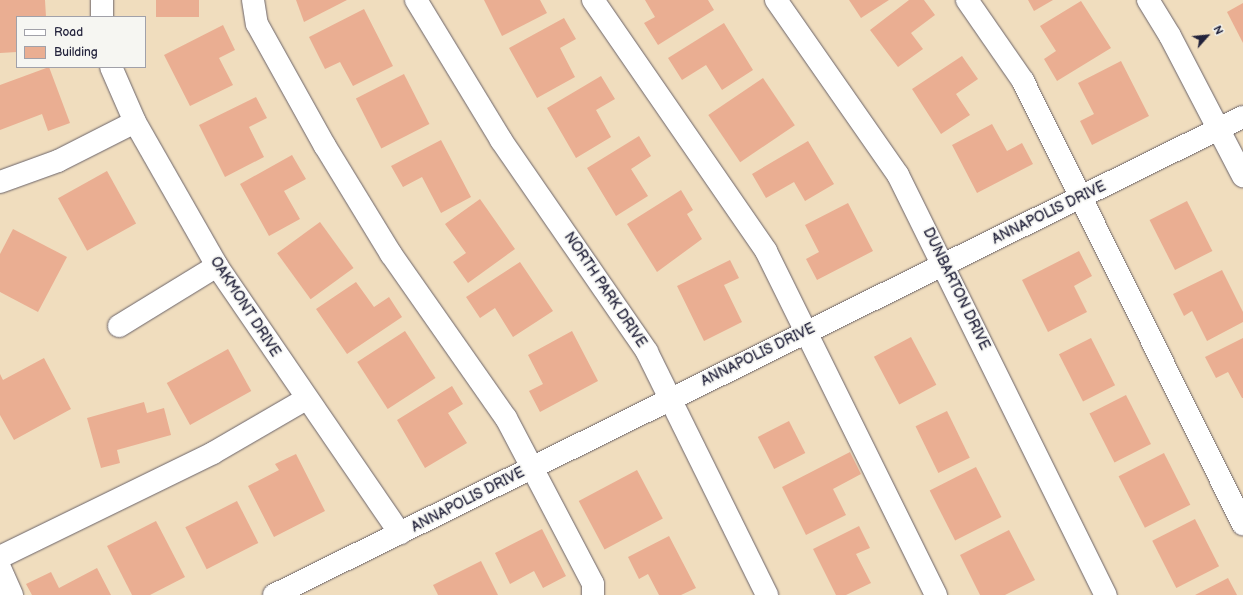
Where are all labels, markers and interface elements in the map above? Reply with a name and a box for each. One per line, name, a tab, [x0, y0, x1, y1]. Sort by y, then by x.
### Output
legend	[16, 16, 146, 68]
north arrow	[1187, 16, 1227, 56]
text: N	[1210, 24, 1226, 37]
text: Road	[54, 25, 83, 40]
text: Building	[54, 45, 98, 60]
street label: ANNAPOLIS DRIVE	[989, 178, 1109, 248]
street label: DUNBARTON DRIVE	[919, 225, 993, 353]
street label: NORTH PARK DRIVE	[560, 229, 650, 351]
street label: OAKMONT DRIVE	[206, 254, 284, 360]
street label: ANNAPOLIS DRIVE	[698, 320, 818, 390]
street label: ANNAPOLIS DRIVE	[409, 464, 527, 536]

